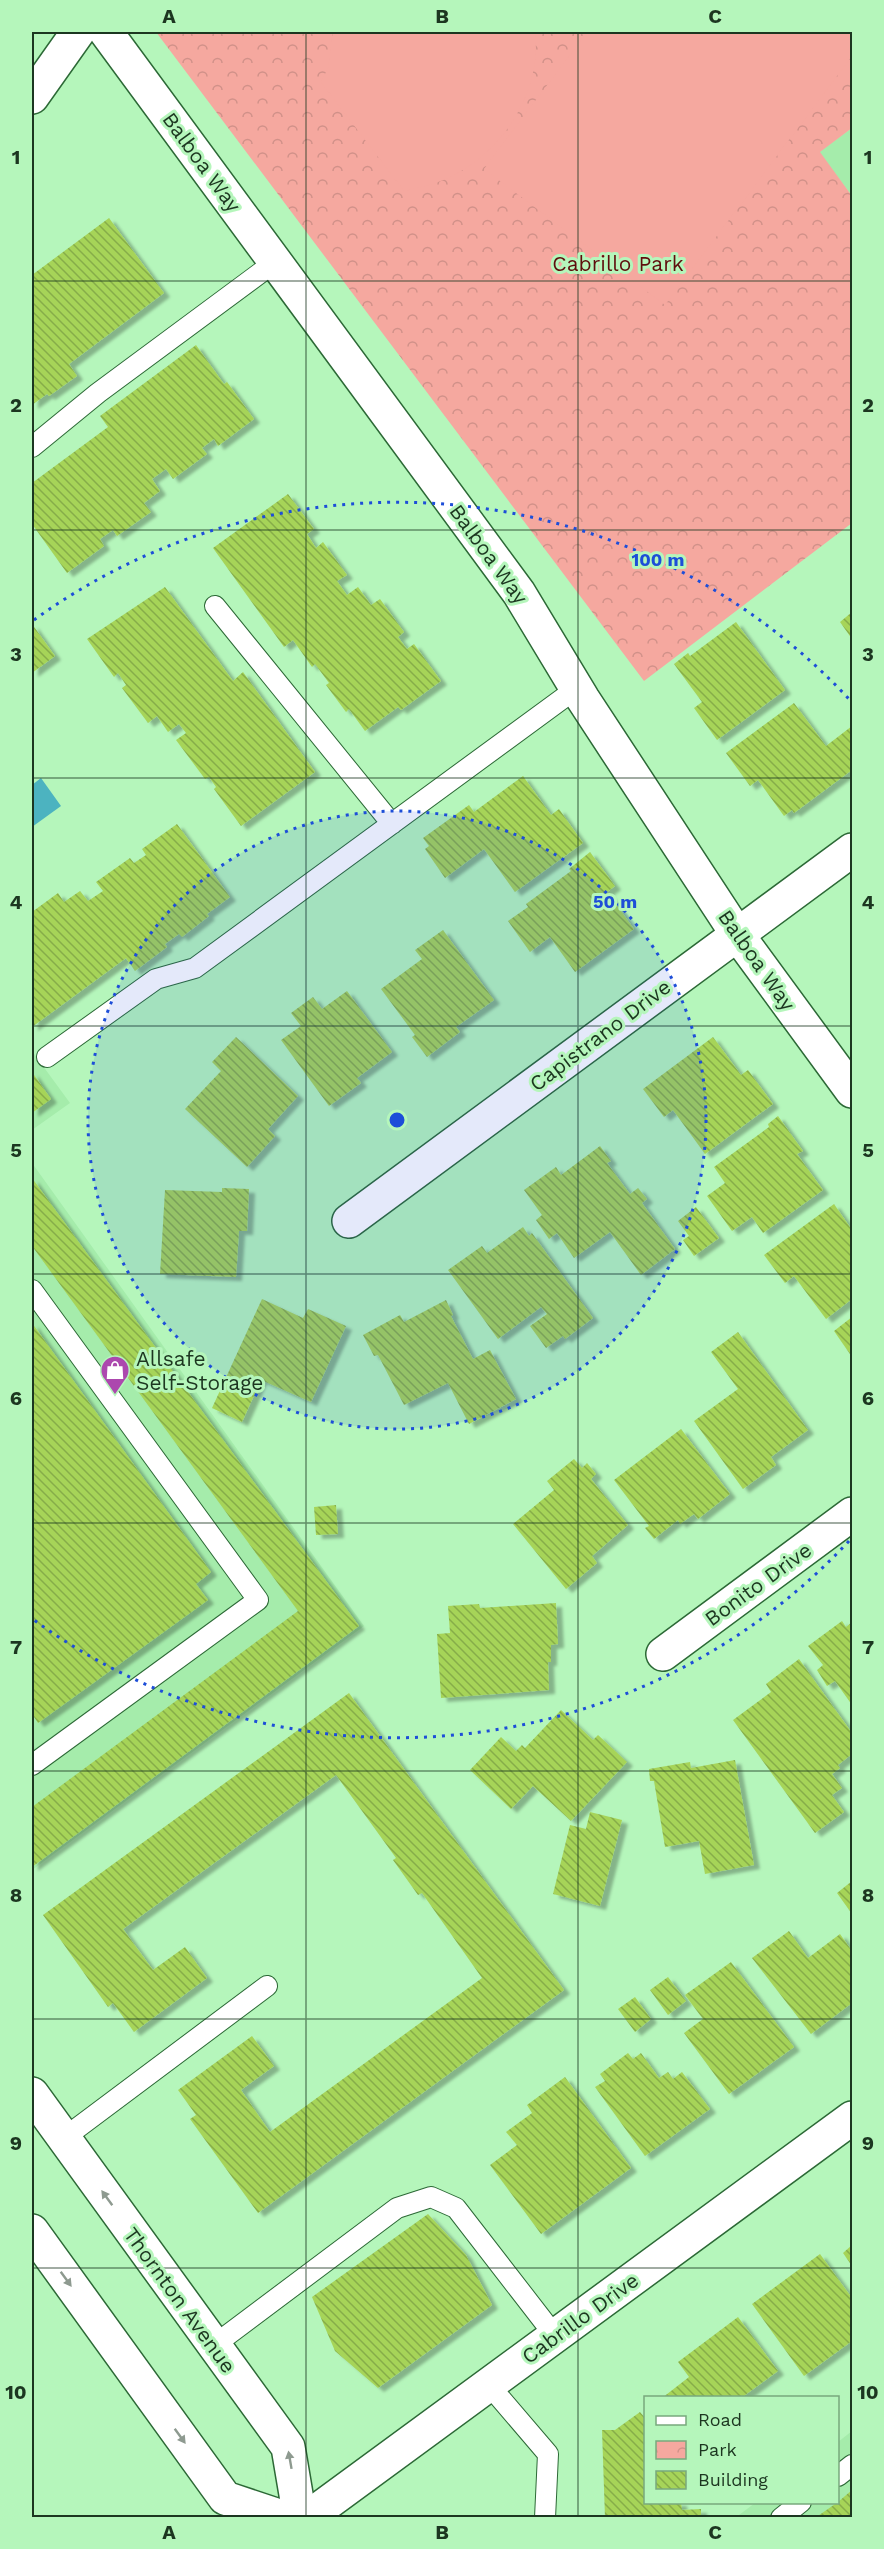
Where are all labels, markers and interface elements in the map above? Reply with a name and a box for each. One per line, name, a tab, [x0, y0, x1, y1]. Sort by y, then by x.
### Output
text: A	[162, 4, 176, 28]
text: B	[435, 4, 449, 28]
text: C	[708, 4, 722, 28]
street label: Balboa Way	[157, 107, 247, 217]
text: 1	[12, 145, 20, 169]
text: 1	[864, 145, 872, 169]
park label: Cabrillo Park	[552, 251, 684, 276]
text: 2	[10, 393, 22, 417]
text: 2	[862, 393, 874, 417]
street label: Balboa Way	[444, 499, 534, 609]
text: 100 m	[631, 549, 685, 570]
text: 3	[10, 642, 22, 666]
text: 3	[862, 642, 874, 666]
text: 4	[10, 890, 23, 914]
text: 4	[862, 890, 875, 914]
text: 50 m	[593, 891, 637, 912]
street label: Balboa Way	[713, 905, 801, 1015]
street label: Capistrano Drive	[525, 974, 675, 1096]
centre of rings	[387, 1110, 407, 1130]
text: 5	[10, 1138, 22, 1162]
text: 5	[862, 1138, 874, 1162]
place label: Allsafe Self-Storage	[136, 1346, 263, 1395]
shop icon: Allsafe Self-Storage	[99, 1354, 131, 1396]
text: 6	[10, 1386, 22, 1410]
text: 6	[862, 1386, 874, 1410]
street label: Bonito Drive	[700, 1537, 816, 1631]
text: 7	[10, 1635, 22, 1659]
text: 7	[862, 1635, 874, 1659]
text: 8	[10, 1883, 22, 1907]
text: 8	[862, 1883, 874, 1907]
text: 9	[10, 2131, 22, 2155]
text: 9	[862, 2131, 874, 2155]
one-way arrow	[101, 2190, 113, 2205]
street label: Thornton Avenue	[119, 2222, 241, 2378]
street label: Cabrillo Drive	[517, 2267, 643, 2369]
one-way arrow	[60, 2270, 72, 2286]
text: 10	[5, 2380, 27, 2404]
text: 10	[857, 2380, 879, 2404]
legend	[644, 2396, 839, 2504]
text: Road	[698, 2409, 742, 2430]
one-way arrow	[174, 2429, 186, 2444]
text: Park	[698, 2439, 737, 2460]
one-way arrow	[285, 2450, 294, 2469]
text: Building	[698, 2469, 768, 2490]
text: A	[162, 2520, 176, 2544]
text: B	[435, 2520, 449, 2544]
text: C	[708, 2520, 722, 2544]

